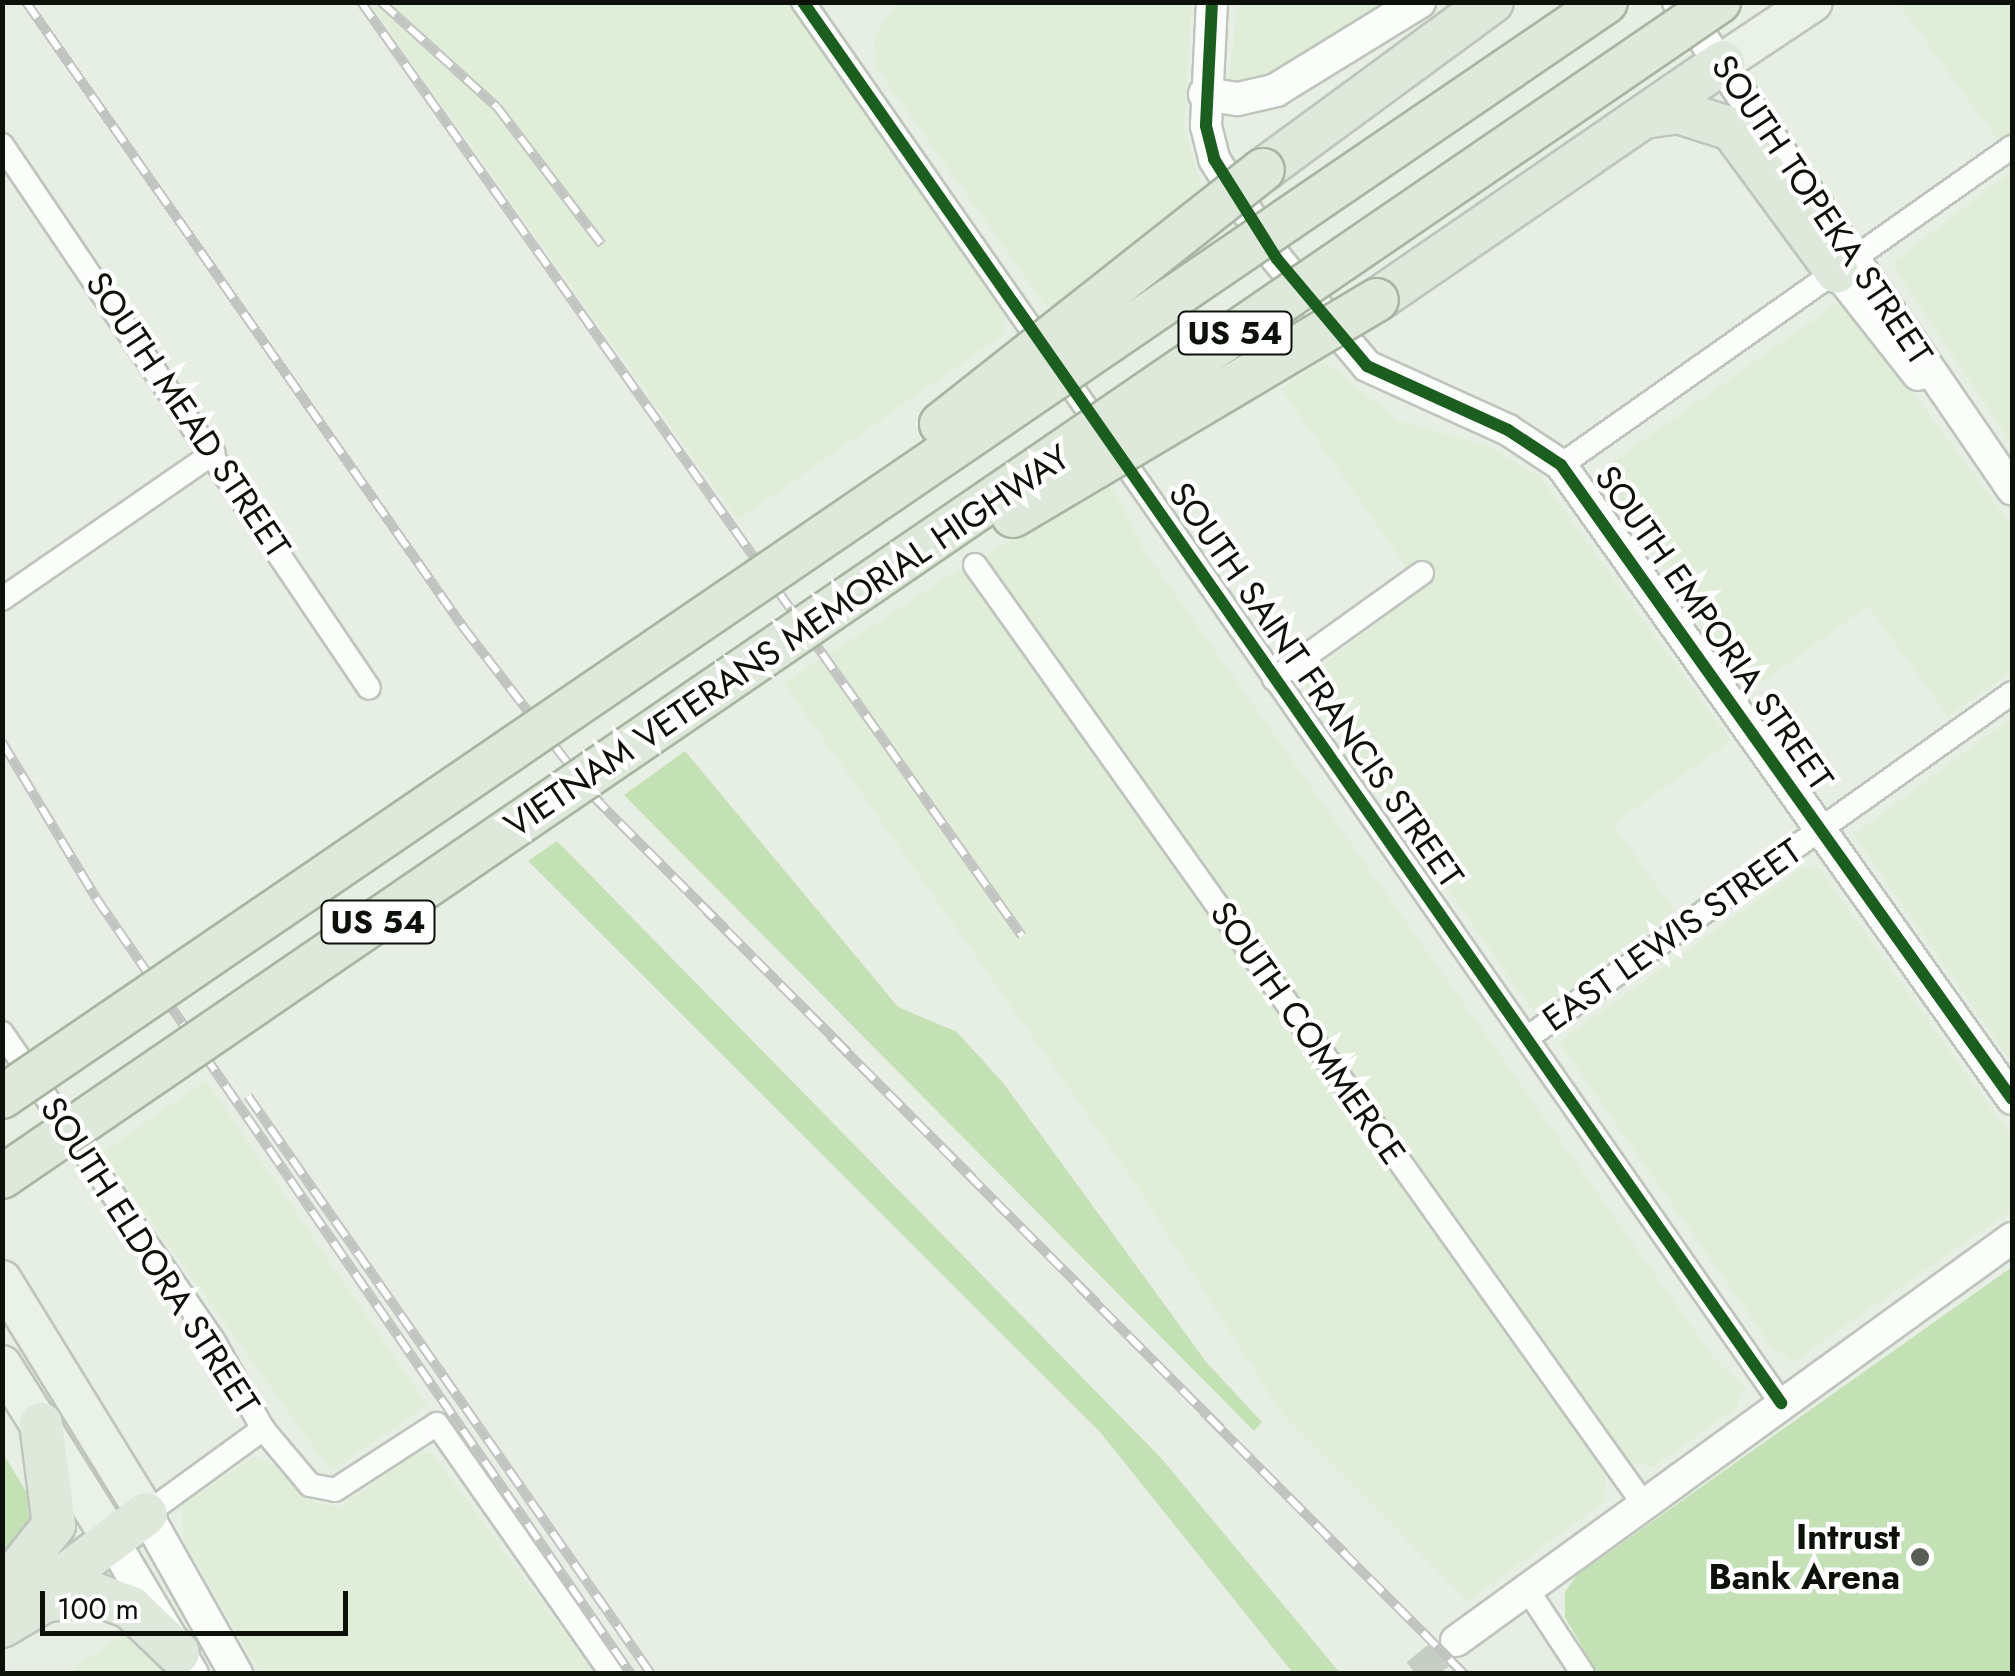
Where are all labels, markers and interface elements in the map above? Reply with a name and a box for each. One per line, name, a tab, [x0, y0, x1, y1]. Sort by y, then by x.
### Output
street label: SOUTH TOPEKA STREET	[1703, 47, 1941, 373]
street label: SOUTH MEAD STREET	[77, 264, 299, 566]
road number: US 54	[1175, 306, 1295, 360]
street label: VIETNAM VETERANS MEMORIAL HIGHWAY	[497, 436, 1077, 846]
street label: SOUTH EMPORIA STREET	[1586, 458, 1842, 798]
street label: SOUTH SAINT FRANCIS STREET	[1160, 474, 1472, 896]
street label: EAST LEWIS STREET	[1535, 830, 1809, 1040]
street label: SOUTH COMMERCE	[1202, 894, 1414, 1172]
road number: US 54	[318, 895, 438, 949]
street label: SOUTH ELDORA STREET	[32, 1089, 268, 1423]
place label: Intrust Bank Arena	[1708, 1516, 1900, 1598]
marker: Intrust Bank Arena	[1909, 1546, 1931, 1568]
scale bar	[45, 1571, 352, 1633]
text: 100 m	[57, 1587, 139, 1630]

